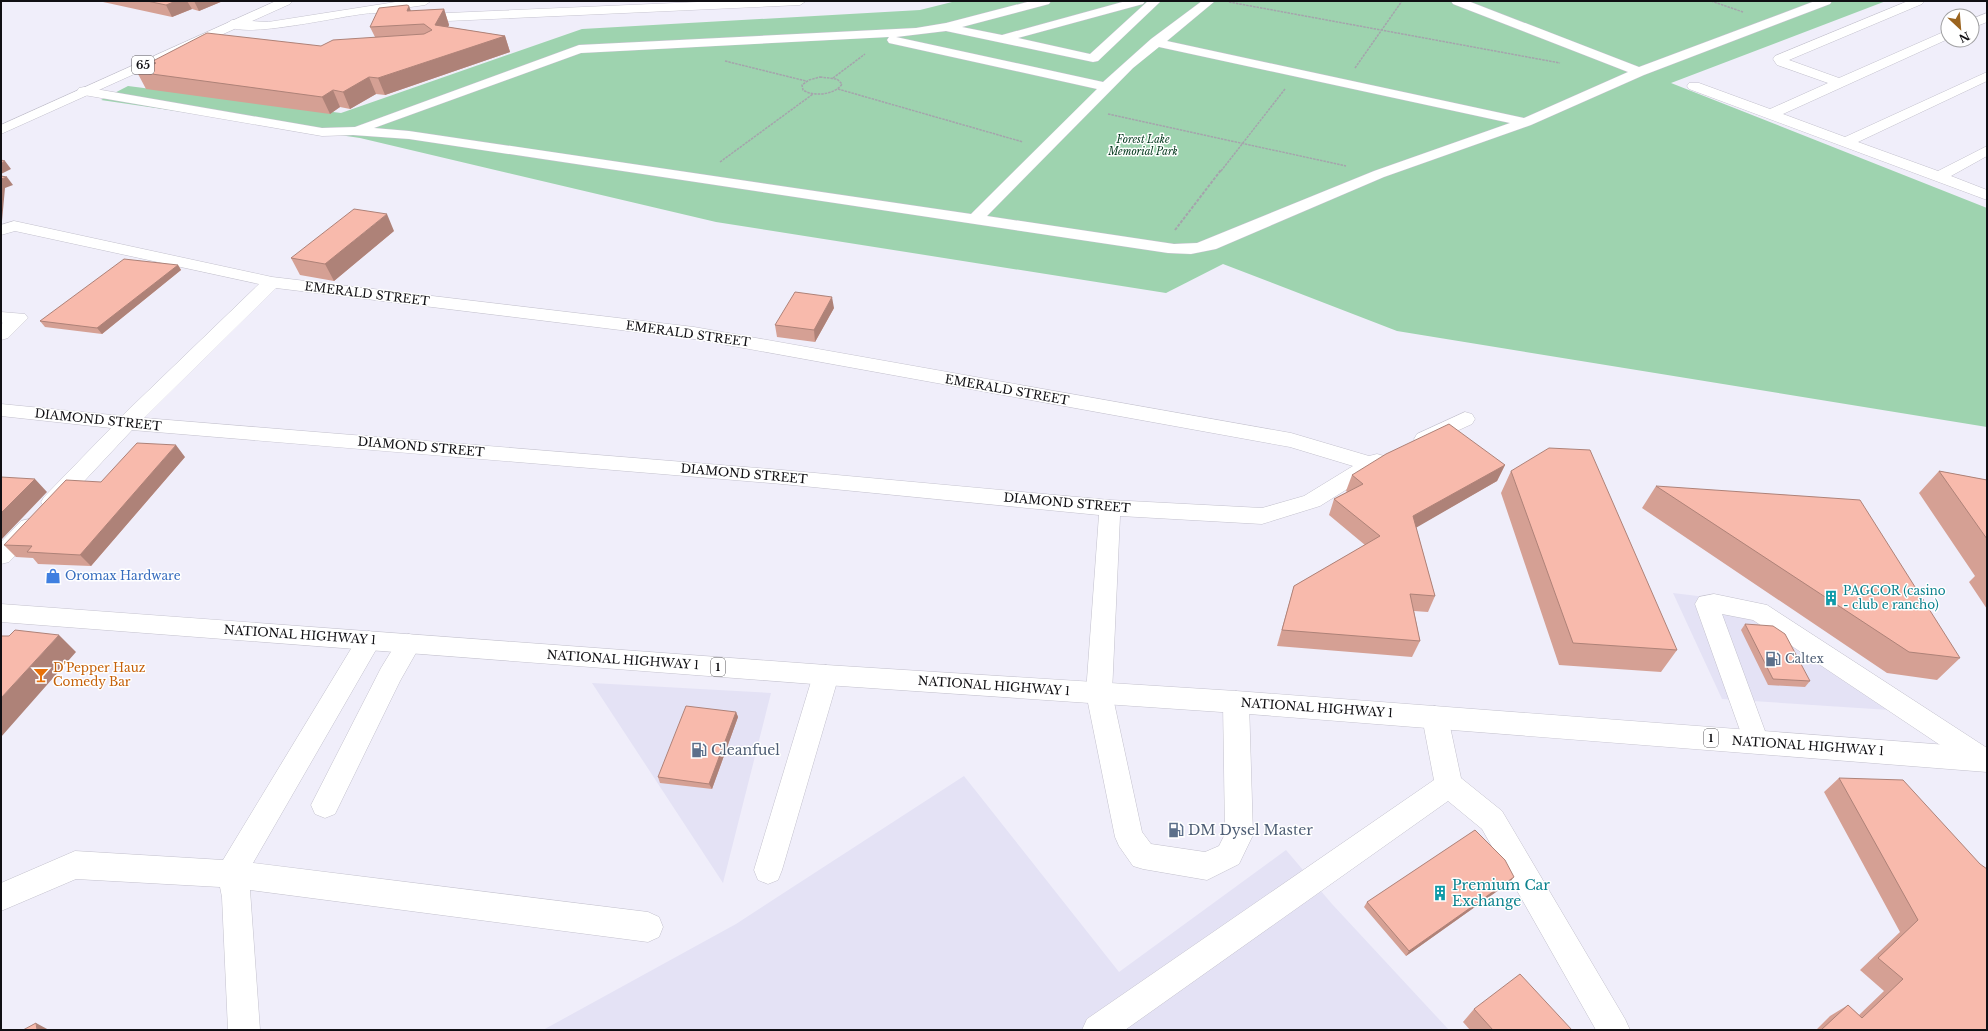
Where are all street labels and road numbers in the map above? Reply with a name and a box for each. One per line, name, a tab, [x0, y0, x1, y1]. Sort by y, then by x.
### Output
road number: 65	[132, 56, 154, 74]
street label: EMERALD STREET	[304, 278, 431, 309]
street label: EMERALD STREET	[625, 317, 752, 350]
street label: EMERALD STREET	[944, 371, 1071, 408]
street label: DIAMOND STREET	[34, 405, 163, 434]
street label: DIAMOND STREET	[357, 433, 486, 460]
street label: DIAMOND STREET	[680, 460, 809, 487]
street label: DIAMOND STREET	[1003, 489, 1132, 516]
street label: NATIONAL HIGHWAY 1	[223, 622, 377, 647]
street label: NATIONAL HIGHWAY 1	[546, 647, 700, 672]
road number: 1	[711, 658, 725, 676]
street label: NATIONAL HIGHWAY 1	[917, 673, 1071, 698]
street label: NATIONAL HIGHWAY 1	[1240, 695, 1394, 720]
road number: 1	[1704, 729, 1718, 747]
street label: NATIONAL HIGHWAY 1	[1731, 733, 1885, 758]

